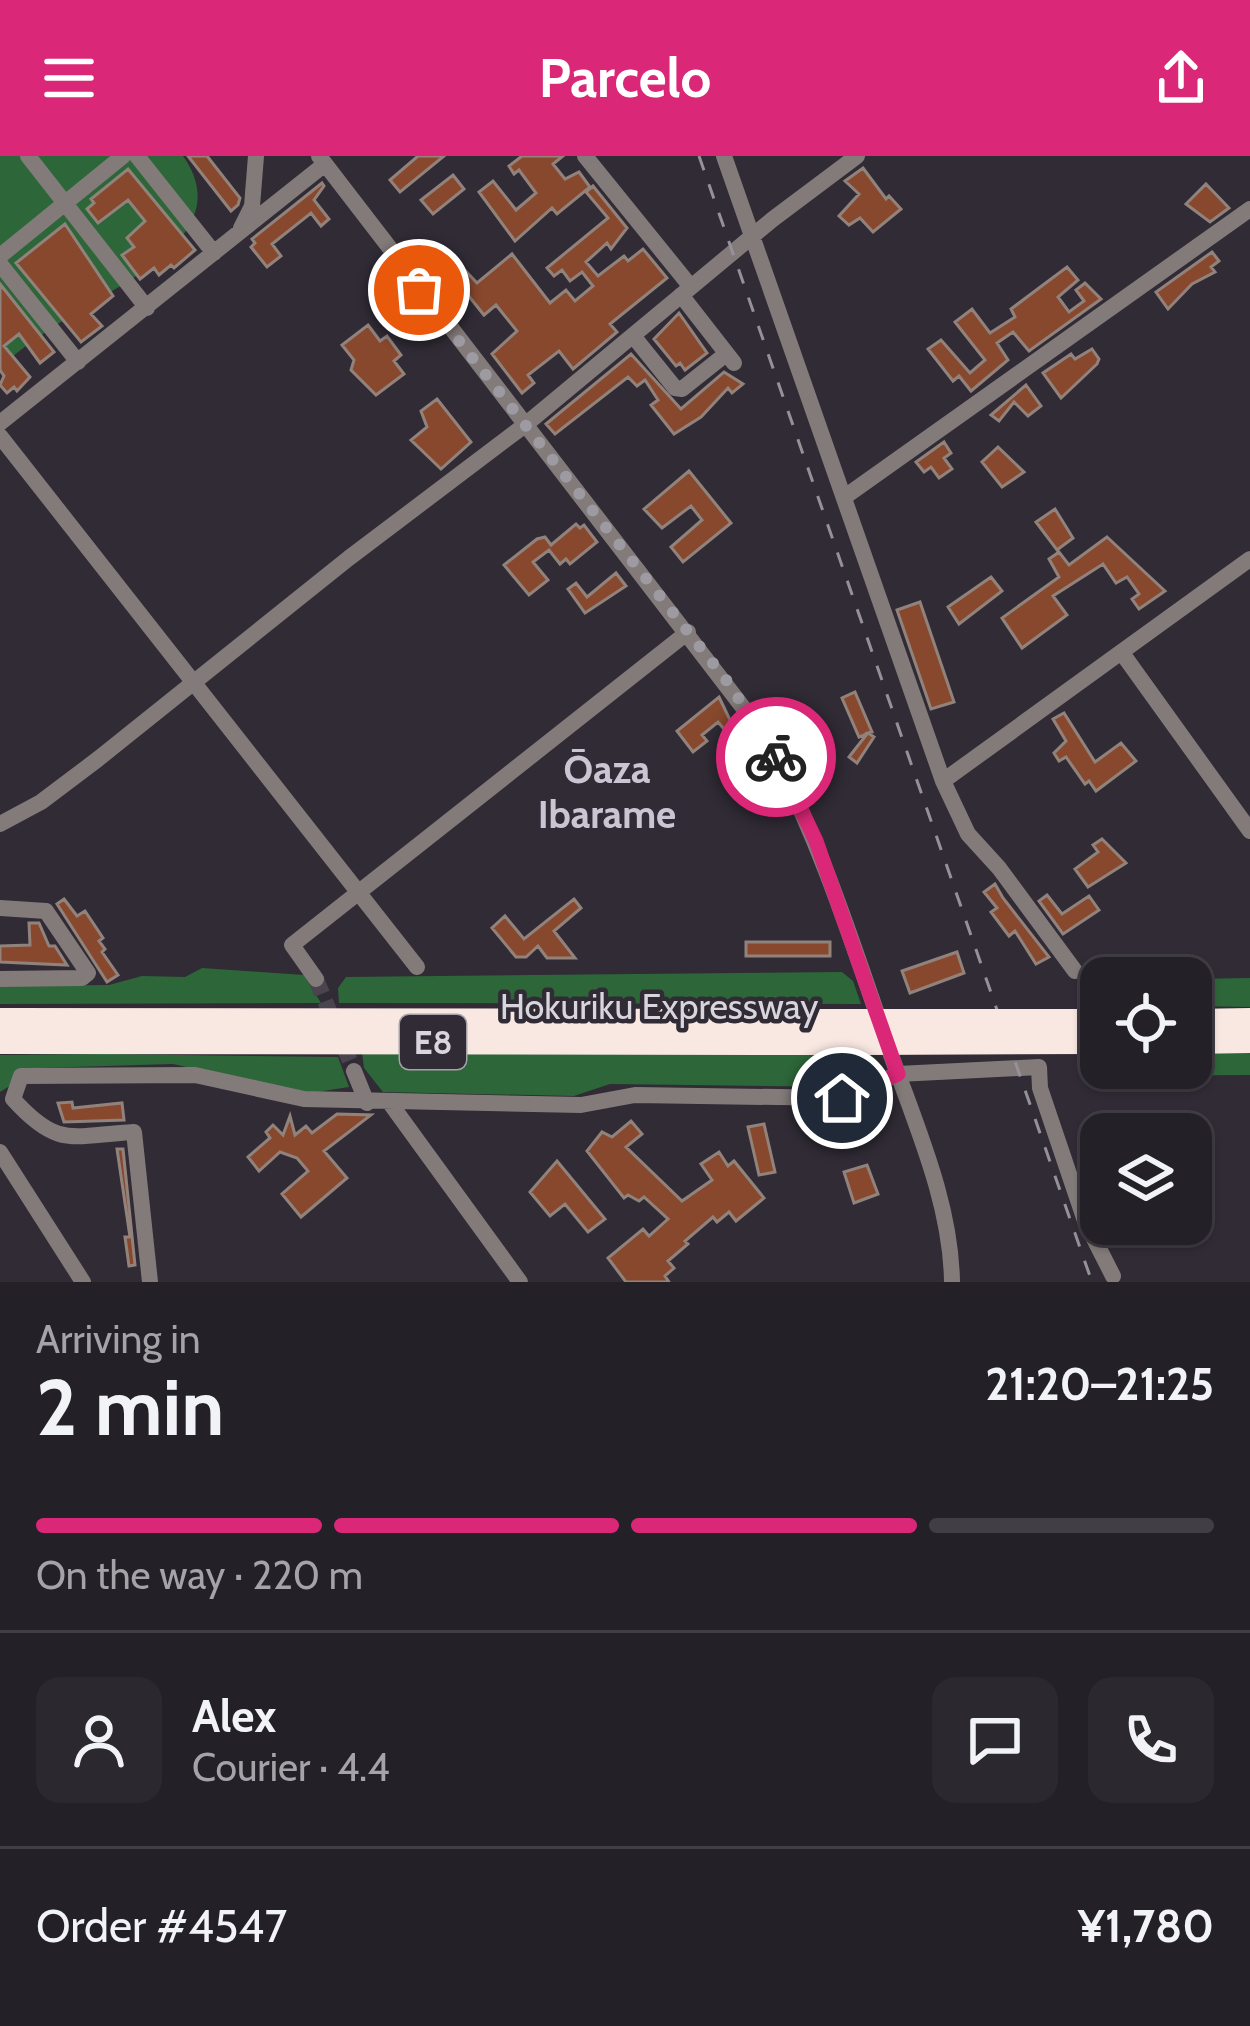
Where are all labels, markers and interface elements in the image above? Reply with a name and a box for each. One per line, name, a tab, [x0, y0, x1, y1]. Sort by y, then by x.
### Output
icon: menu	[36, 45, 102, 111]
text: Parcelo	[539, 45, 711, 111]
icon: share	[1148, 45, 1214, 111]
pin	[368, 239, 470, 341]
icon: bag	[386, 257, 452, 323]
courier	[716, 697, 836, 817]
icon: bike	[743, 724, 809, 790]
district label: Ōaza Ibarame	[538, 745, 676, 838]
map controls	[1080, 957, 1212, 1245]
button: locate	[1080, 957, 1212, 1089]
street label: Hokuriku Expressway	[500, 984, 818, 1028]
road number: E8	[400, 1015, 466, 1069]
pin	[791, 1047, 893, 1149]
icon: home	[809, 1065, 875, 1131]
button: layers	[1080, 1113, 1212, 1245]
text: Arriving in	[36, 1315, 200, 1363]
text: 21:20–21:25	[985, 1357, 1214, 1411]
text: 2 min	[36, 1360, 224, 1455]
text: On the way · 220 m	[36, 1551, 363, 1599]
button: person	[36, 1677, 162, 1803]
button: chat	[932, 1677, 1058, 1803]
button: phone	[1088, 1677, 1214, 1803]
text: Alex	[192, 1689, 276, 1743]
text: Courier · 4.4	[192, 1743, 390, 1791]
text: Order #4547	[36, 1899, 287, 1953]
text: ¥1,780	[1078, 1899, 1214, 1953]

